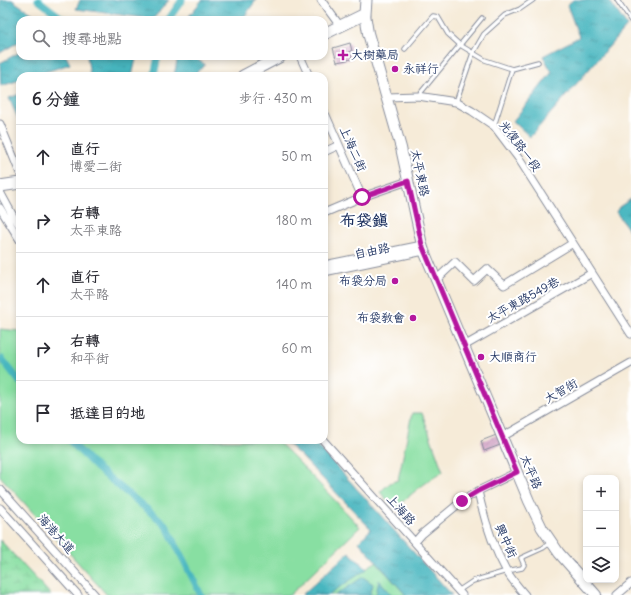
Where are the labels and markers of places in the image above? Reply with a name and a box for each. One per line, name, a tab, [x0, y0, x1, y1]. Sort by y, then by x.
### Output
place label: 大樹藥局	[351, 47, 399, 62]
marker: 大樹藥局	[338, 50, 348, 60]
place label: 永祥行	[403, 61, 439, 76]
marker: 永祥行	[390, 64, 400, 74]
place label: 布袋分局	[339, 273, 387, 288]
marker: 布袋分局	[390, 276, 400, 286]
place label: 布袋教會	[357, 310, 405, 325]
marker: 布袋教會	[408, 313, 418, 323]
place label: 大順商行	[489, 349, 537, 364]
marker: 大順商行	[476, 352, 486, 362]

